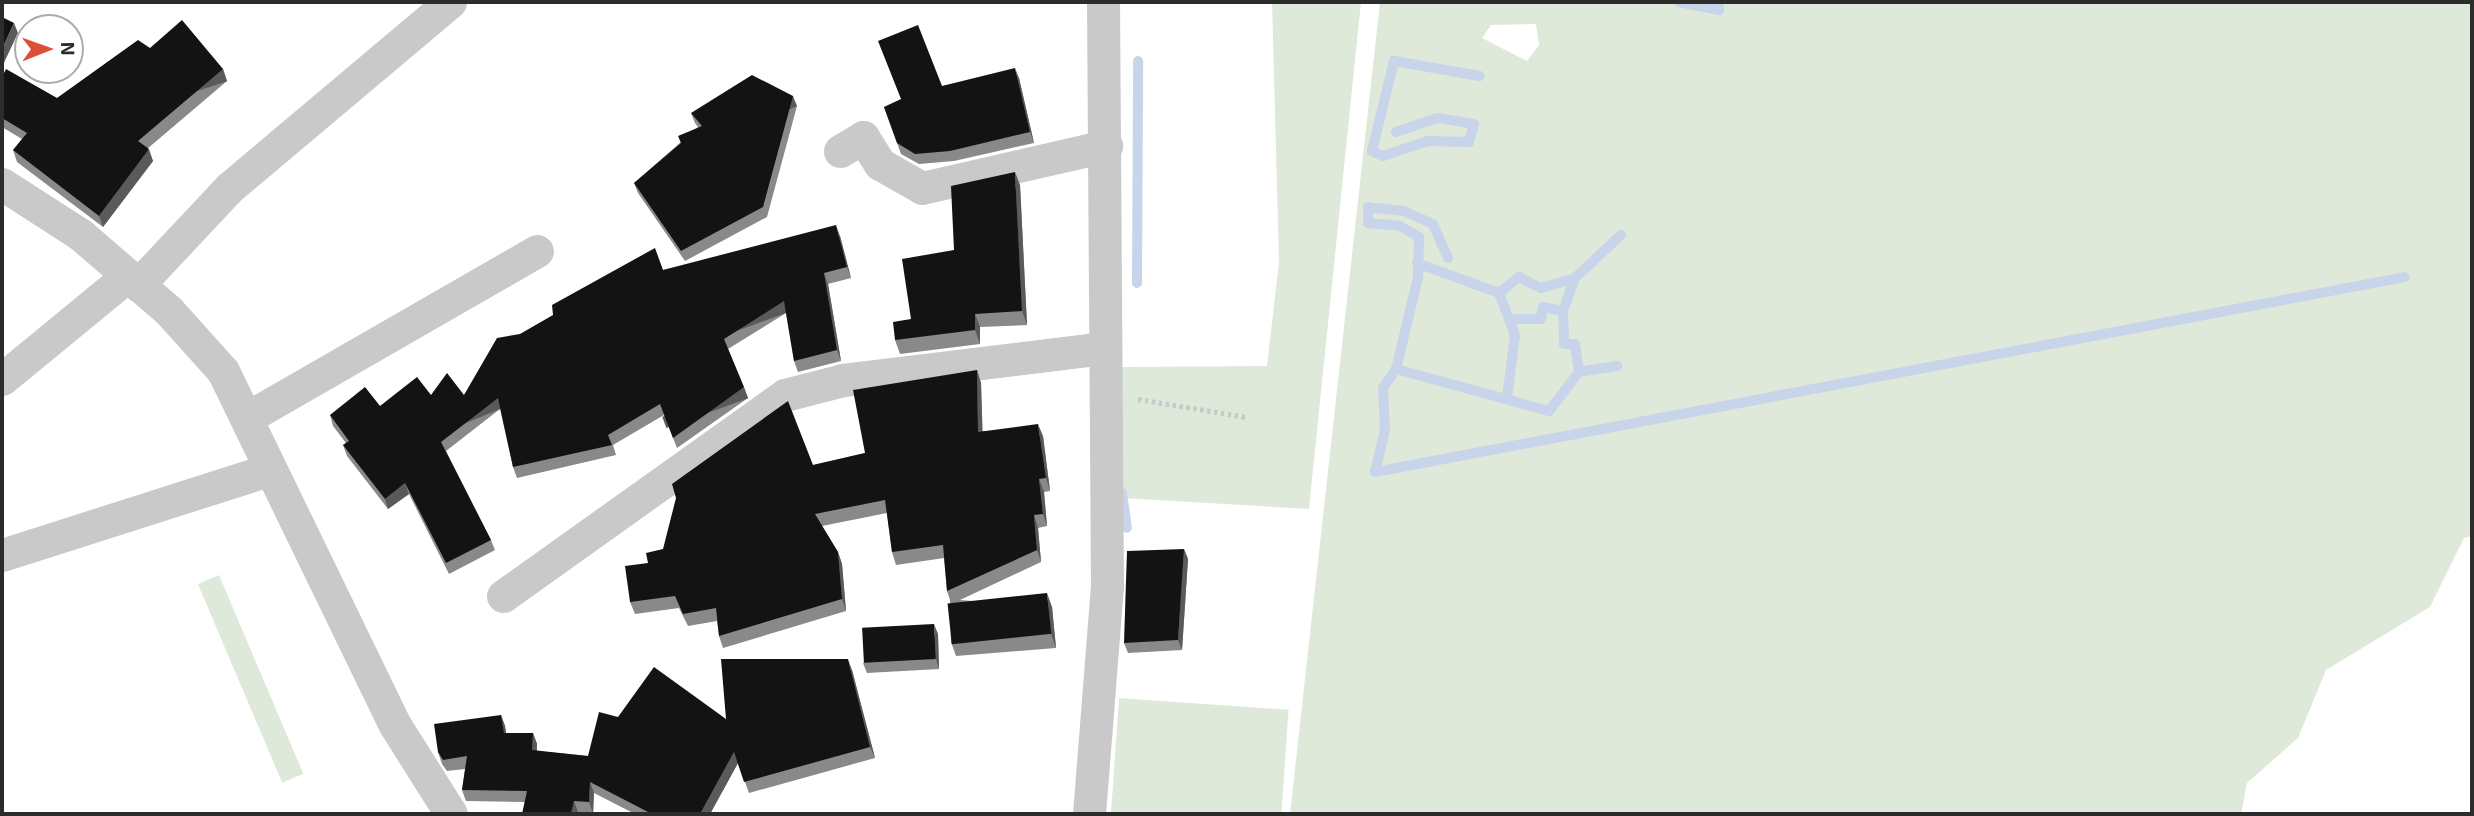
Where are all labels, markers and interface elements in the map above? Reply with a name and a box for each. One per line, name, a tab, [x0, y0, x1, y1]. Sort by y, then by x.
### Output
north arrow	[14, 14, 84, 84]
text: N	[57, 42, 80, 56]

